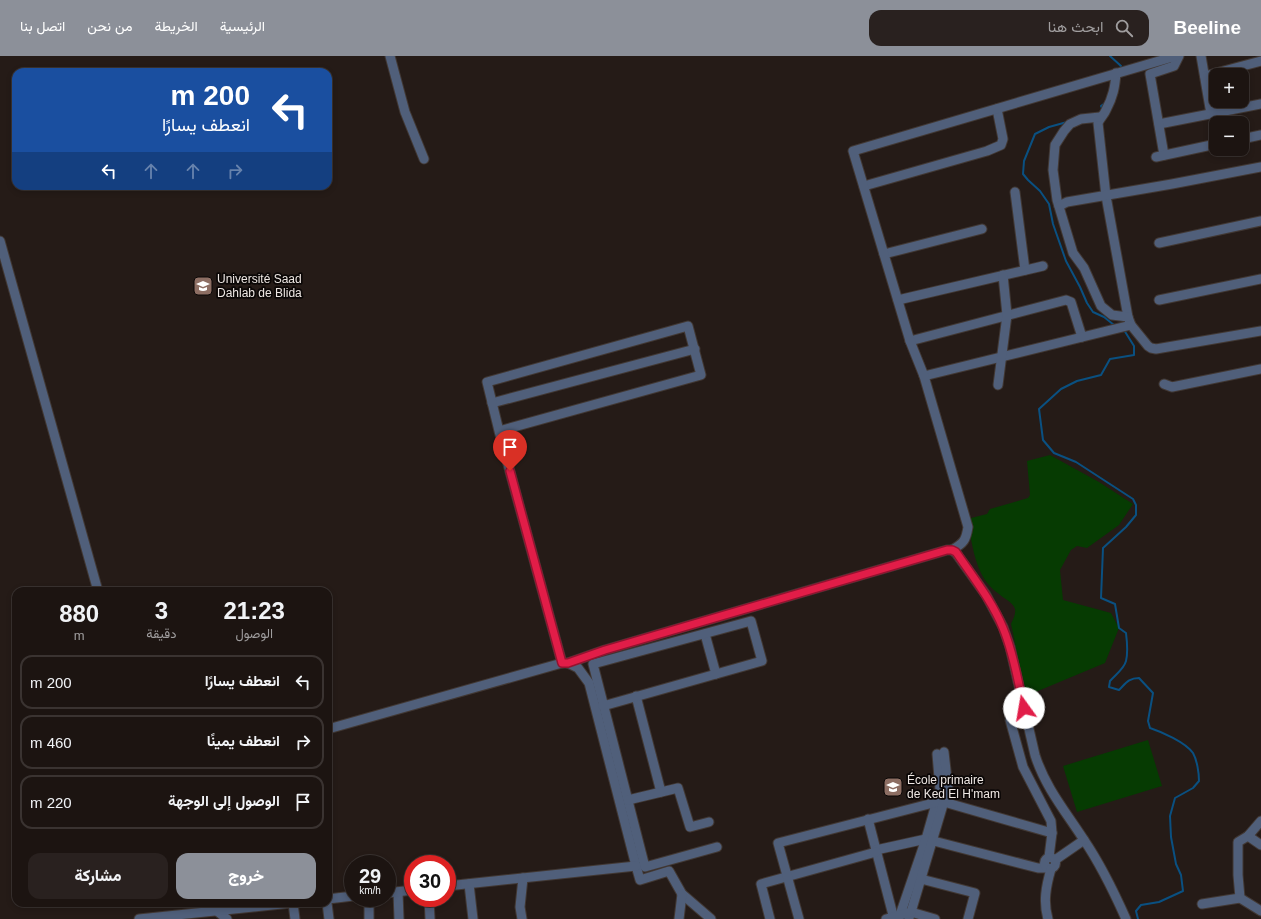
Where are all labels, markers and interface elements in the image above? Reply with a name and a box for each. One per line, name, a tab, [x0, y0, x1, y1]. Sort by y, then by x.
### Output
search box	[869, 10, 1149, 46]
icon: search	[1113, 17, 1135, 39]
text: Beeline	[1173, 17, 1241, 38]
text: اتصل بنا	[20, 18, 65, 34]
text: من نحن	[87, 18, 132, 34]
text: الخريطة	[154, 18, 198, 34]
text: الرئيسية	[220, 18, 265, 34]
text: ابحث هنا	[1048, 18, 1103, 35]
map controls	[1209, 68, 1249, 156]
button: +	[1209, 68, 1249, 108]
text: 200 m	[171, 80, 250, 111]
icon: left	[264, 84, 316, 136]
text: انعطف يسارًا	[162, 115, 250, 135]
button: −	[1209, 116, 1249, 156]
icon: left	[98, 160, 120, 182]
icon: ahead	[140, 160, 162, 182]
icon: ahead	[182, 160, 204, 182]
icon: right	[224, 160, 246, 182]
place label: Université Saad Dahlab de Blida	[217, 272, 302, 300]
school or university icon: Université Saad Dahlab de Blida	[192, 275, 214, 297]
pin	[493, 430, 527, 471]
icon: arrive	[499, 436, 521, 458]
text: 3	[155, 597, 168, 624]
text: 21:23	[224, 597, 285, 624]
text: 880	[59, 600, 99, 627]
text: دقيقة	[146, 626, 176, 641]
text: الوصول	[235, 626, 273, 641]
text: m	[74, 628, 85, 643]
icon: left	[292, 671, 314, 693]
text: انعطف يسارًا	[205, 672, 280, 689]
text: 200 m	[30, 674, 72, 691]
position arrow	[1003, 687, 1045, 729]
icon: right	[292, 731, 314, 753]
text: انعطف يمينًا	[207, 732, 280, 749]
text: 460 m	[30, 734, 72, 751]
place label: École primaire de Ked El H'mam	[907, 772, 1000, 801]
school or university icon: École primaire de Ked El H'mam	[882, 776, 904, 798]
icon: arrive	[292, 791, 314, 813]
text: الوصول إلى الوجهة	[168, 792, 280, 809]
text: 220 m	[30, 794, 72, 811]
button: مشاركة	[28, 853, 168, 899]
button: خروج	[176, 853, 316, 899]
speed limit sign: 30	[404, 855, 456, 907]
text: 29	[359, 865, 381, 887]
text: km/h	[359, 885, 381, 896]

